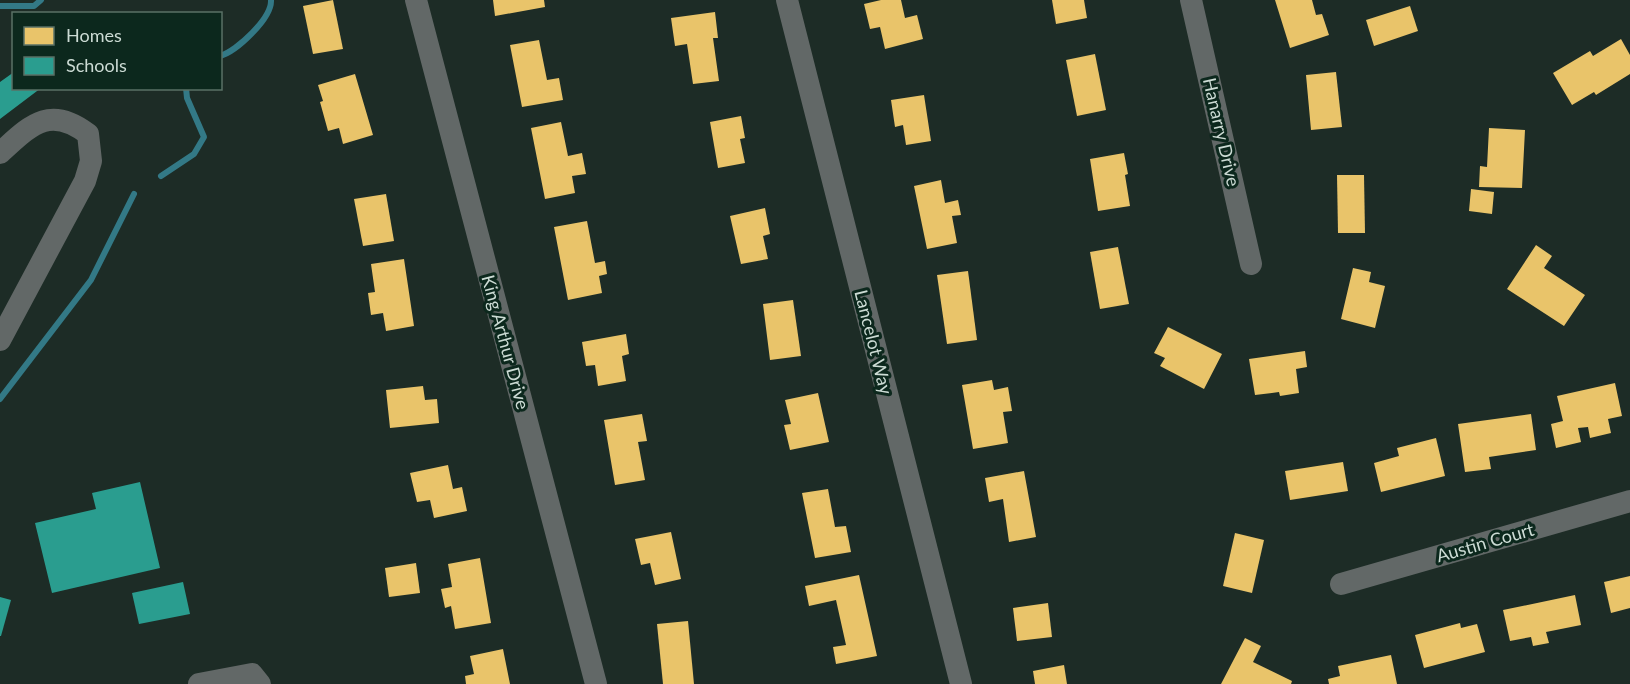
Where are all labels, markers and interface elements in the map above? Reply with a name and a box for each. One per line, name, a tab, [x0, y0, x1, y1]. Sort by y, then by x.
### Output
legend	[12, 12, 222, 90]
text: Homes	[66, 24, 122, 46]
text: Schools	[66, 54, 127, 76]
street label: Hanarry Drive	[1199, 76, 1245, 188]
street label: King Arthur Drive	[477, 272, 535, 412]
street label: Lancelot Way	[850, 287, 898, 397]
street label: Austin Court	[1434, 517, 1537, 566]

